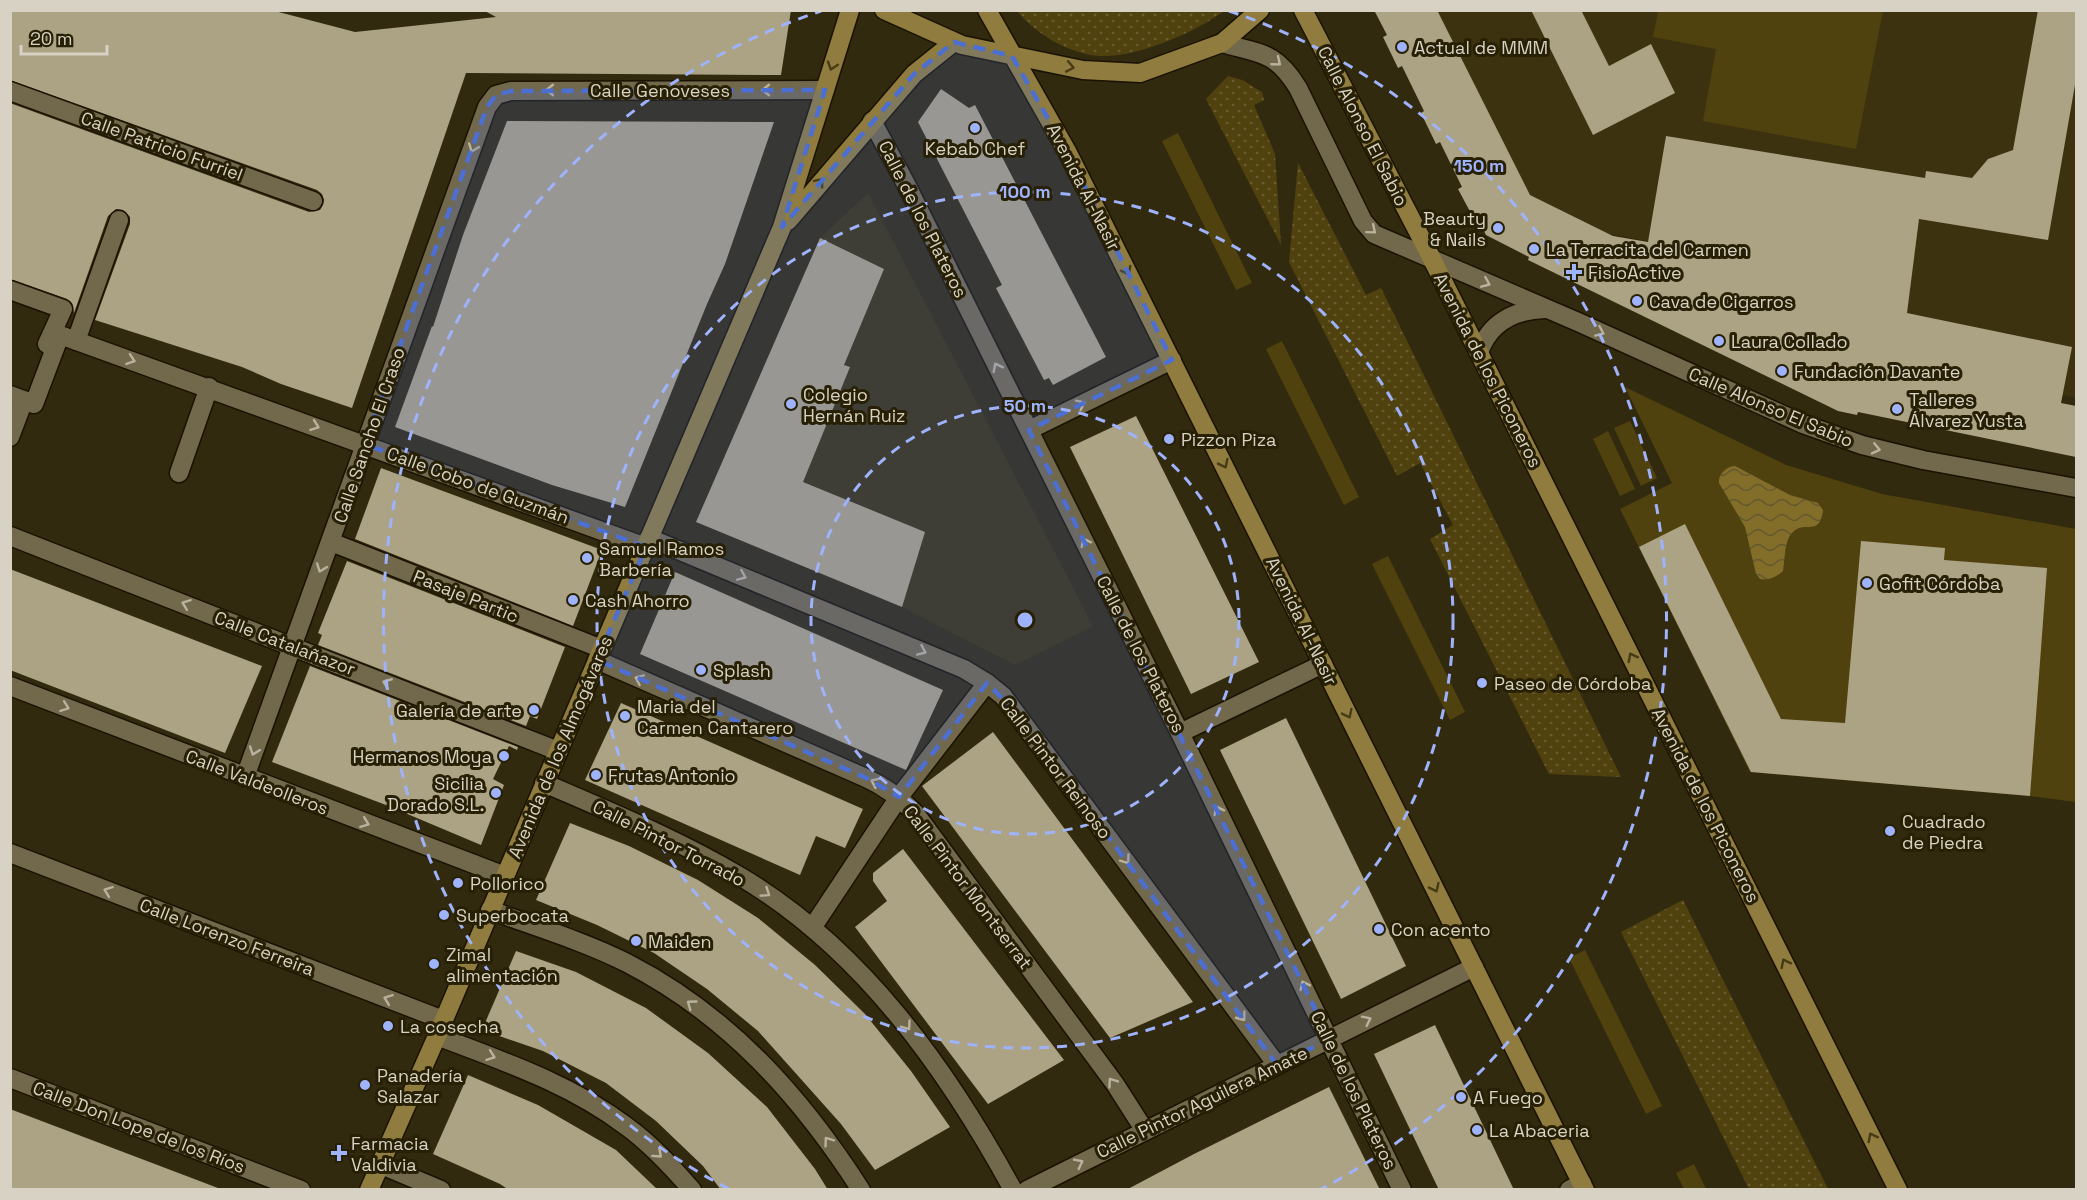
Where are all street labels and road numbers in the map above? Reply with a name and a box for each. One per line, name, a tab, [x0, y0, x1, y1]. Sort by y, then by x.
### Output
street label: Calle Alonso El Sabio	[1313, 42, 1413, 210]
street label: Calle Genoveses	[590, 79, 730, 102]
street label: Calle Patricio Furriel	[78, 106, 246, 186]
street label: Avenida Al-Nasir	[1042, 120, 1126, 255]
street label: Calle de los Plateros	[873, 137, 973, 301]
street label: Avenida de los Piconeros	[1429, 269, 1547, 471]
street label: Calle Sancho El Craso	[328, 344, 410, 526]
street label: Calle Alonso El Sabio	[1685, 362, 1857, 452]
street label: Calle Cobo de Guzmán	[384, 441, 572, 529]
street label: Avenida Al-Nasir	[1261, 553, 1343, 689]
street label: Pasaje Partic	[410, 564, 522, 628]
street label: Calle de los Plateros	[1091, 572, 1191, 736]
street label: Calle Catalañazor	[211, 606, 359, 681]
street label: Avenida de los Almogávares	[503, 632, 617, 862]
street label: Calle Pintor Reinoso	[995, 693, 1117, 843]
street label: Avenida de los Piconeros	[1647, 704, 1765, 906]
street label: Calle Valdeolleros	[182, 744, 332, 820]
street label: Calle Pintor Torrado	[589, 795, 749, 891]
street label: Calle Pintor Montserrat	[899, 800, 1037, 974]
street label: Calle Lorenzo Ferreira	[136, 893, 318, 981]
street label: Calle de los Plateros	[1306, 1007, 1402, 1173]
street label: Calle Pintor Aguilera Amate	[1093, 1041, 1311, 1163]
street label: Calle Don Lope de los Ríos	[30, 1076, 248, 1178]

